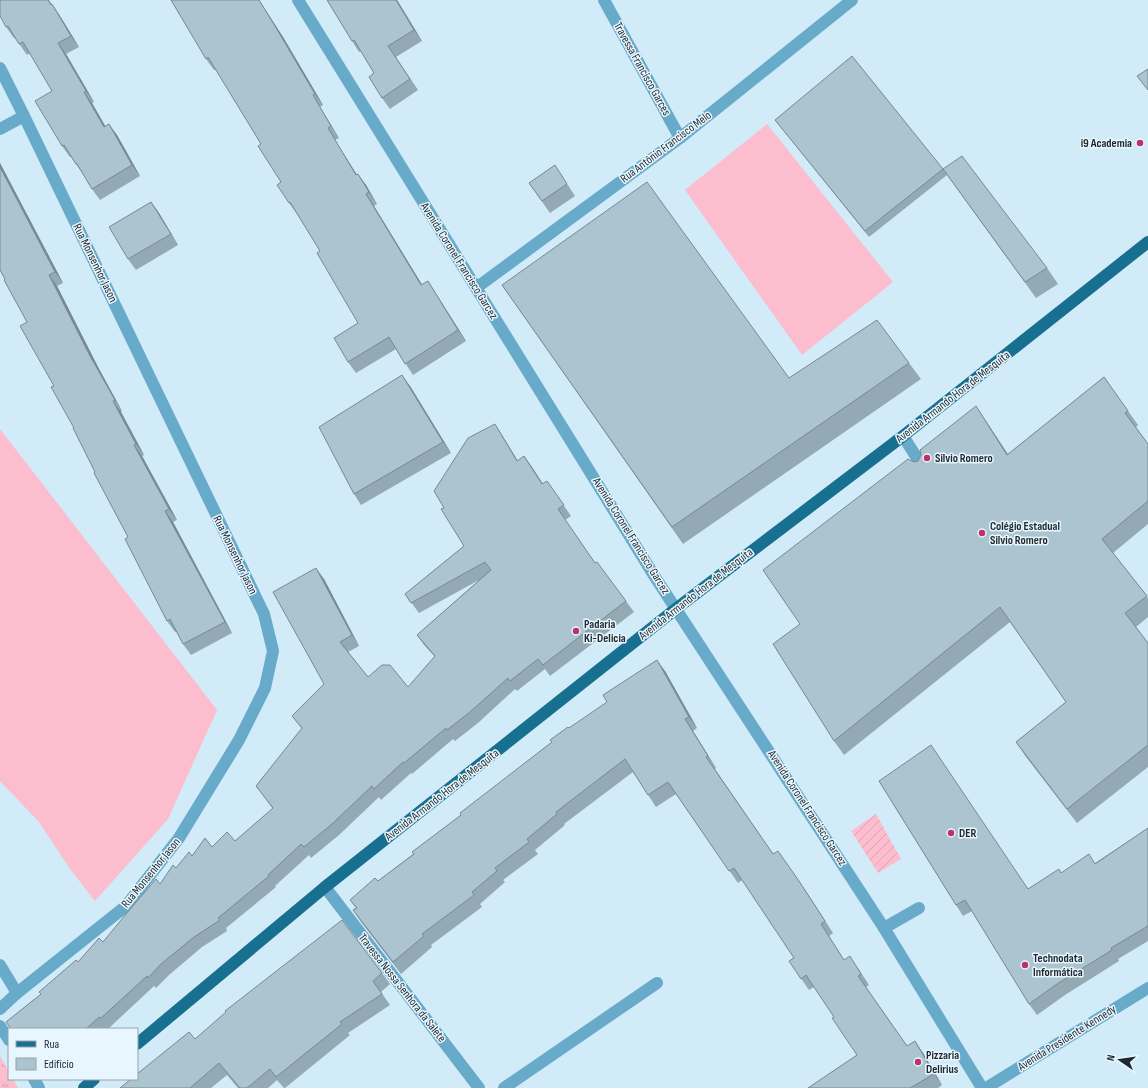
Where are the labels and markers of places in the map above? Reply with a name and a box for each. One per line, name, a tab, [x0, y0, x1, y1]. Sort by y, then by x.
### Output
place label: i9 Academia	[1081, 136, 1132, 151]
marker: i9 Academia	[1135, 138, 1145, 148]
place label: Silvio Romero	[935, 451, 993, 466]
marker: Silvio Romero	[922, 453, 932, 463]
place label: Colégio Estadual Silvio Romero	[990, 519, 1060, 548]
marker: Colégio Estadual Silvio Romero	[977, 528, 987, 538]
place label: Padaria Ki-Delicia	[584, 617, 626, 646]
marker: Padaria Ki-Delicia	[571, 626, 581, 636]
place label: DER	[959, 826, 976, 841]
marker: DER	[946, 828, 956, 838]
place label: Technodata Informática	[1033, 951, 1083, 980]
marker: Technodata Informática	[1020, 960, 1030, 970]
place label: Pizzaria Delirius	[926, 1048, 959, 1077]
marker: Pizzaria Delirius	[913, 1057, 923, 1067]

